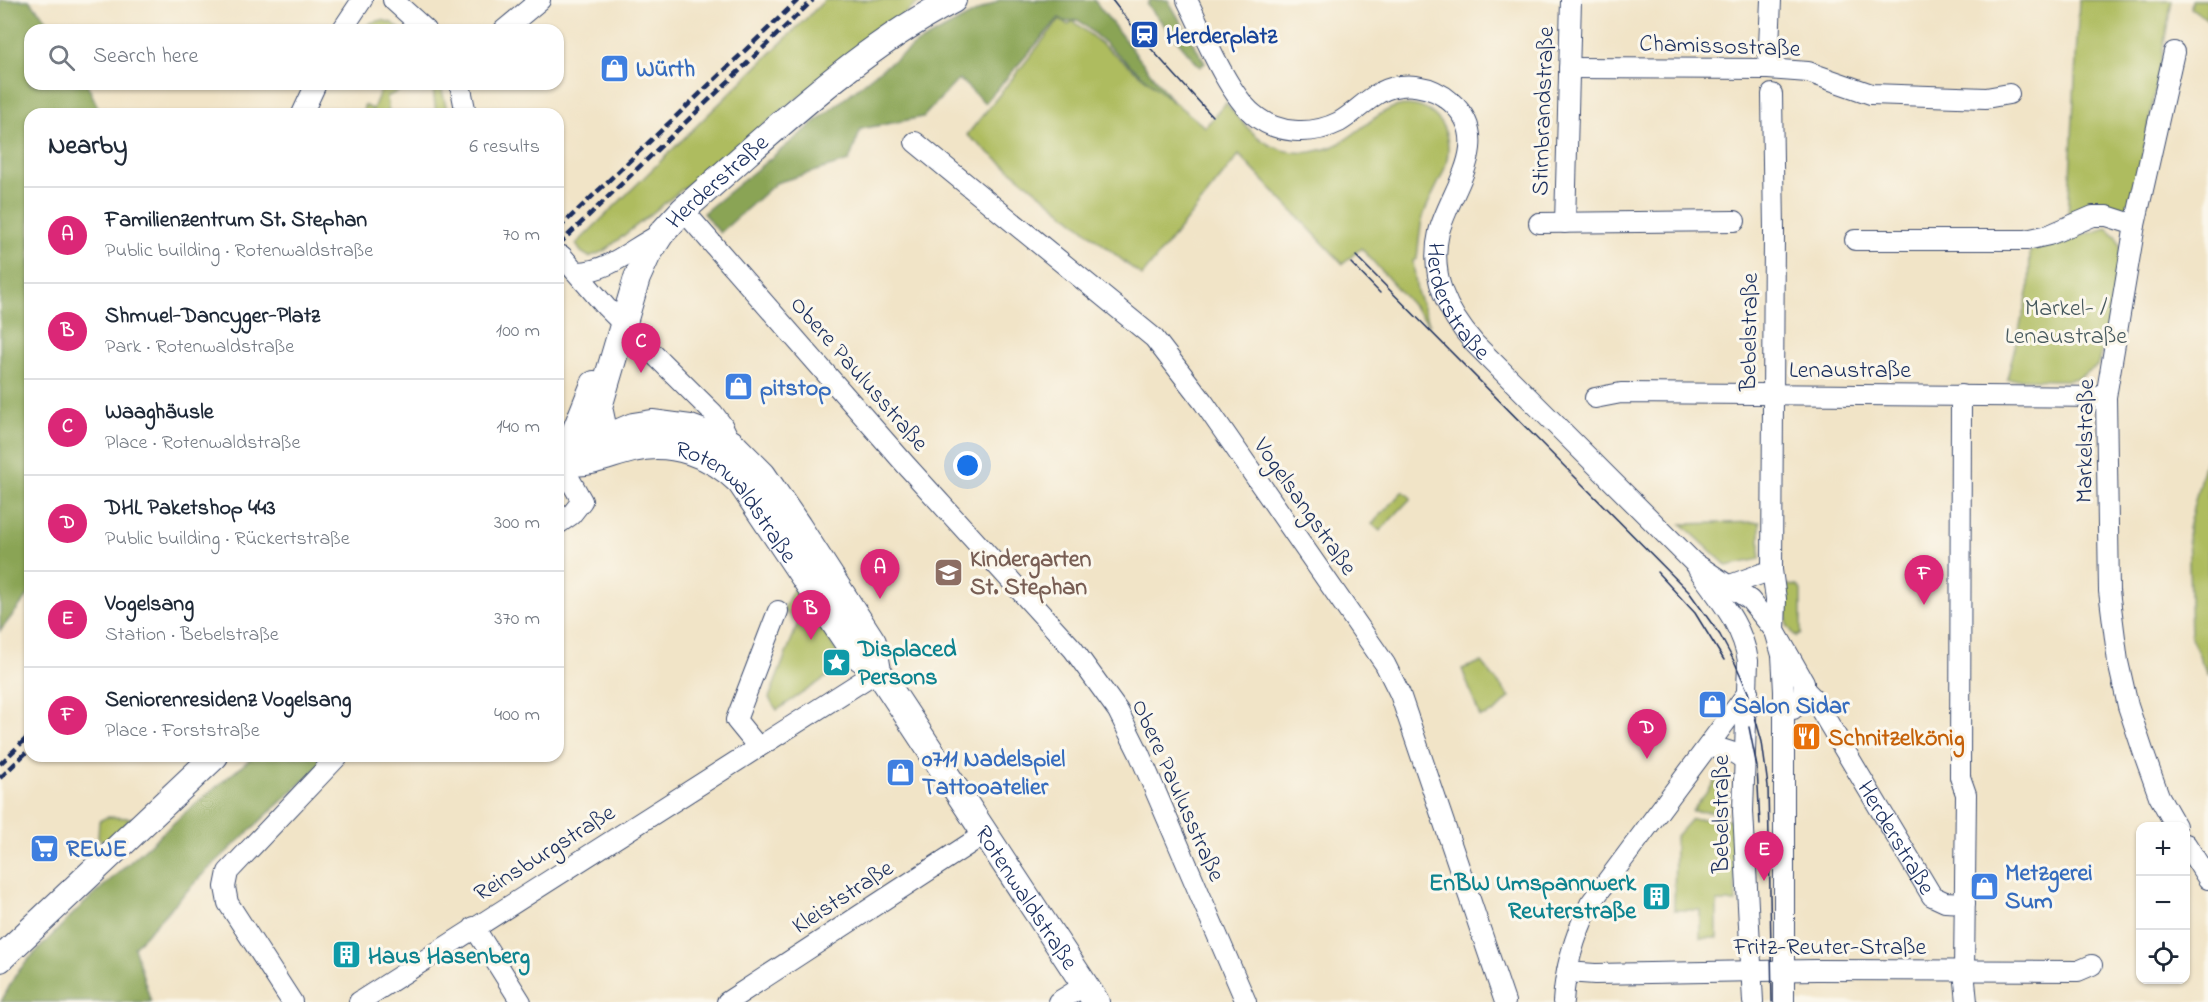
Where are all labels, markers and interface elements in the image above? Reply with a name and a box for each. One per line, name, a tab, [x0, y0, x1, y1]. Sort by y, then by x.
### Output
station icon: Herderplatz	[1129, 19, 1161, 51]
place label: Herderplatz	[1166, 20, 1278, 55]
search box	[24, 24, 564, 90]
street label: Stirnbrandstraße	[1524, 26, 1565, 196]
street label: Chamissostraße	[1639, 27, 1801, 68]
icon: search	[45, 41, 78, 74]
text: Search here	[93, 41, 198, 73]
shop icon: Würth	[599, 52, 631, 84]
place label: Würth	[636, 53, 695, 88]
street label: Herderstraße	[659, 127, 778, 238]
text: Nearby	[48, 128, 127, 166]
text: 6 results	[469, 133, 540, 162]
text: Familienzentrum St. Stephan	[105, 205, 367, 237]
text: A	[61, 221, 74, 250]
text: 70 m	[503, 221, 540, 250]
text: Public building · Rotenwaldstraße	[105, 237, 373, 266]
street label: Herderstraße	[1416, 241, 1497, 370]
street label: Bebelstraße	[1732, 272, 1769, 393]
street label: Obere Paulusstraße	[780, 289, 936, 460]
park label: Markel- / Lenaustraße	[2005, 292, 2127, 355]
text: Shmuel-Dancyger-Platz	[105, 301, 320, 333]
text: B	[61, 317, 74, 346]
text: 100 m	[496, 317, 540, 346]
pin: C	[622, 324, 660, 373]
text: Park · Rotenwaldstraße	[105, 333, 294, 362]
street label: Lenaustraße	[1789, 354, 1911, 389]
shop icon: pitstop	[723, 371, 755, 403]
place label: pitstop	[760, 372, 831, 407]
street label: Markelstraße	[2068, 378, 2105, 503]
text: Waaghäusle	[105, 397, 214, 429]
text: C	[62, 413, 73, 442]
text: 140 m	[496, 413, 540, 442]
text: Place · Rotenwaldstraße	[105, 429, 300, 458]
street label: Vogelsangstraße	[1243, 431, 1365, 584]
street label: Rotenwaldstraße	[672, 433, 805, 571]
your location	[953, 451, 982, 480]
text: DHL Paketshop 443	[105, 493, 276, 525]
text: D	[60, 509, 75, 538]
text: 300 m	[494, 509, 540, 538]
text: Public building · Rückertstraße	[105, 525, 350, 554]
place label: Kindergarten St. Stephan	[970, 543, 1091, 606]
pin: A	[860, 550, 900, 599]
school or university icon: Kindergarten St. Stephan	[933, 556, 965, 588]
pin: F	[1904, 556, 1944, 605]
text: Vogelsang	[105, 589, 194, 621]
pin: B	[792, 590, 830, 640]
text: E	[61, 605, 74, 634]
text: 370 m	[494, 605, 540, 634]
text: Station · Bebelstraße	[105, 621, 279, 650]
place label: Displaced Persons	[857, 633, 957, 696]
place icon: Displaced Persons	[821, 646, 853, 678]
text: Seniorenresidenz Vogelsang	[105, 685, 351, 717]
shop icon: Salon Sidar	[1696, 689, 1728, 721]
place label: Salon Sidar	[1733, 690, 1850, 725]
street label: Obere Paulusstraße	[1121, 694, 1233, 888]
text: F	[61, 701, 74, 730]
text: 400 m	[494, 701, 540, 730]
pin: D	[1628, 710, 1666, 759]
text: Place · Forststraße	[105, 717, 260, 746]
restaurant icon: Schnitzelkönig	[1791, 721, 1823, 753]
place label: Schnitzelkönig	[1828, 722, 1965, 758]
place label: 0711 Nadelspiel Tattooatelier	[922, 743, 1065, 806]
street label: Bebelstraße	[1705, 755, 1740, 874]
shop icon: 0711 Nadelspiel Tattooatelier	[885, 756, 917, 788]
street label: Herderstraße	[1847, 775, 1943, 903]
street label: Reinsburgstraße	[468, 797, 623, 912]
street label: Rotenwaldstraße	[964, 819, 1085, 978]
map controls	[2136, 822, 2190, 984]
button: +	[2136, 822, 2190, 876]
supermarket icon: REWE	[29, 832, 61, 864]
pin: E	[1744, 832, 1784, 881]
place label: REWE	[66, 833, 127, 868]
street label: Kleiststraße	[786, 852, 901, 944]
place label: Metzgerei Sum	[2005, 857, 2093, 920]
place label: EnBW Umspannwerk Reuterstraße	[1429, 867, 1637, 930]
shop icon: Metzgerei Sum	[1968, 870, 2000, 902]
button: −	[2136, 876, 2190, 930]
building icon: EnBW Umspannwerk Reuterstraße	[1641, 880, 1673, 912]
button: locate	[2136, 930, 2190, 984]
street label: Fritz-Reuter-Straße	[1733, 931, 1927, 966]
building icon: Haus Hasenberg	[331, 939, 363, 971]
place label: Haus Hasenberg	[368, 940, 530, 976]

